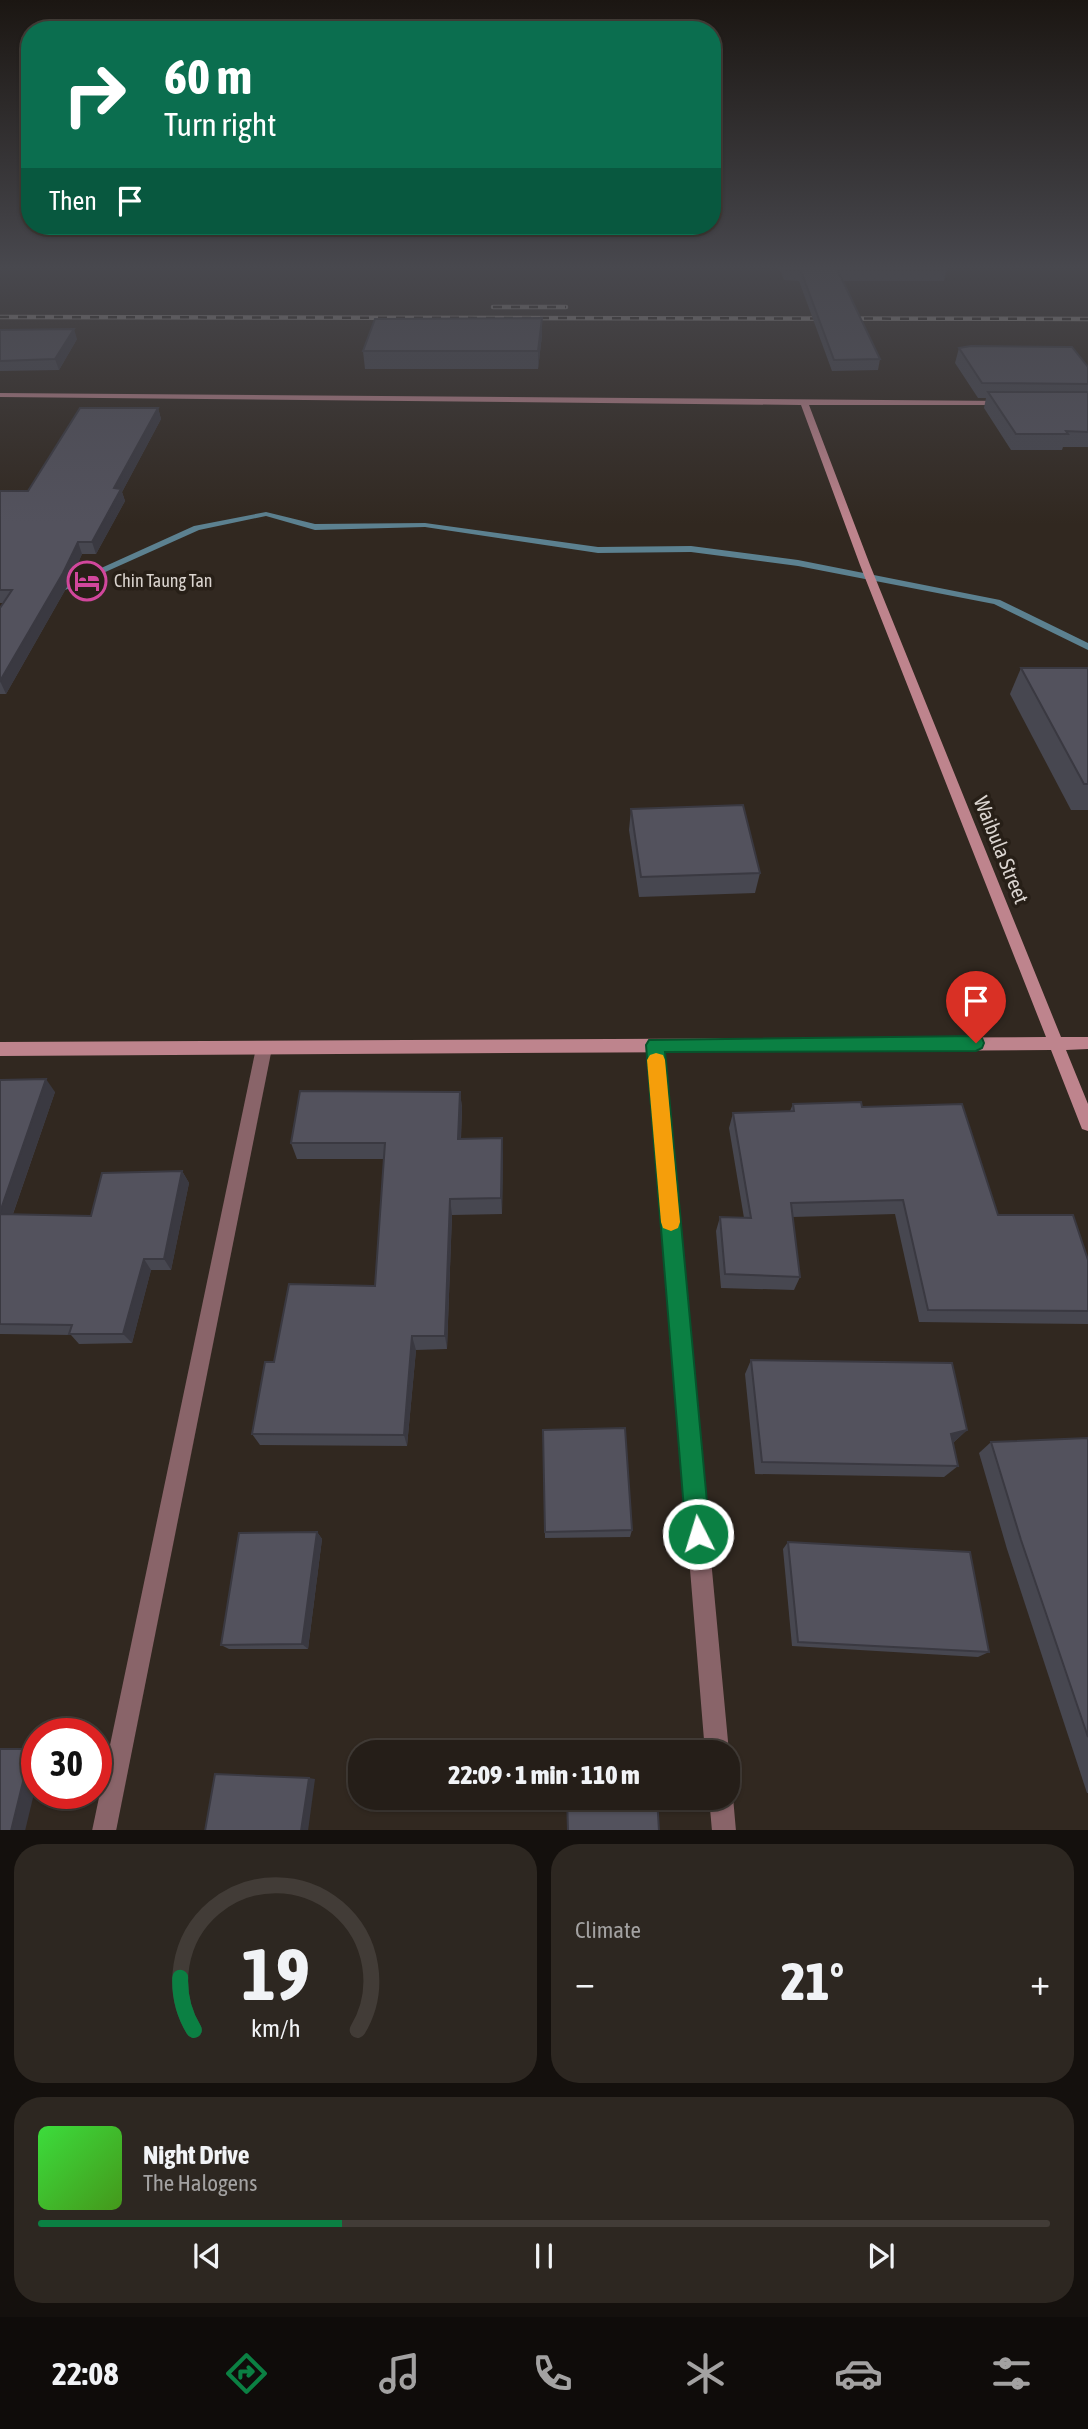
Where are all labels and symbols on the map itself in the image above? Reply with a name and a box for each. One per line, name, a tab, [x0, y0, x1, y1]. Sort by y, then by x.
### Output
hotel icon: Chin Taung Tan	[66, 560, 108, 602]
place label: Chin Taung Tan	[114, 570, 213, 591]
street label: Waibula Street	[970, 792, 1034, 907]
pin	[946, 971, 1006, 1043]
position arrow	[661, 1497, 735, 1571]
speed limit sign: 30	[21, 1718, 112, 1809]

